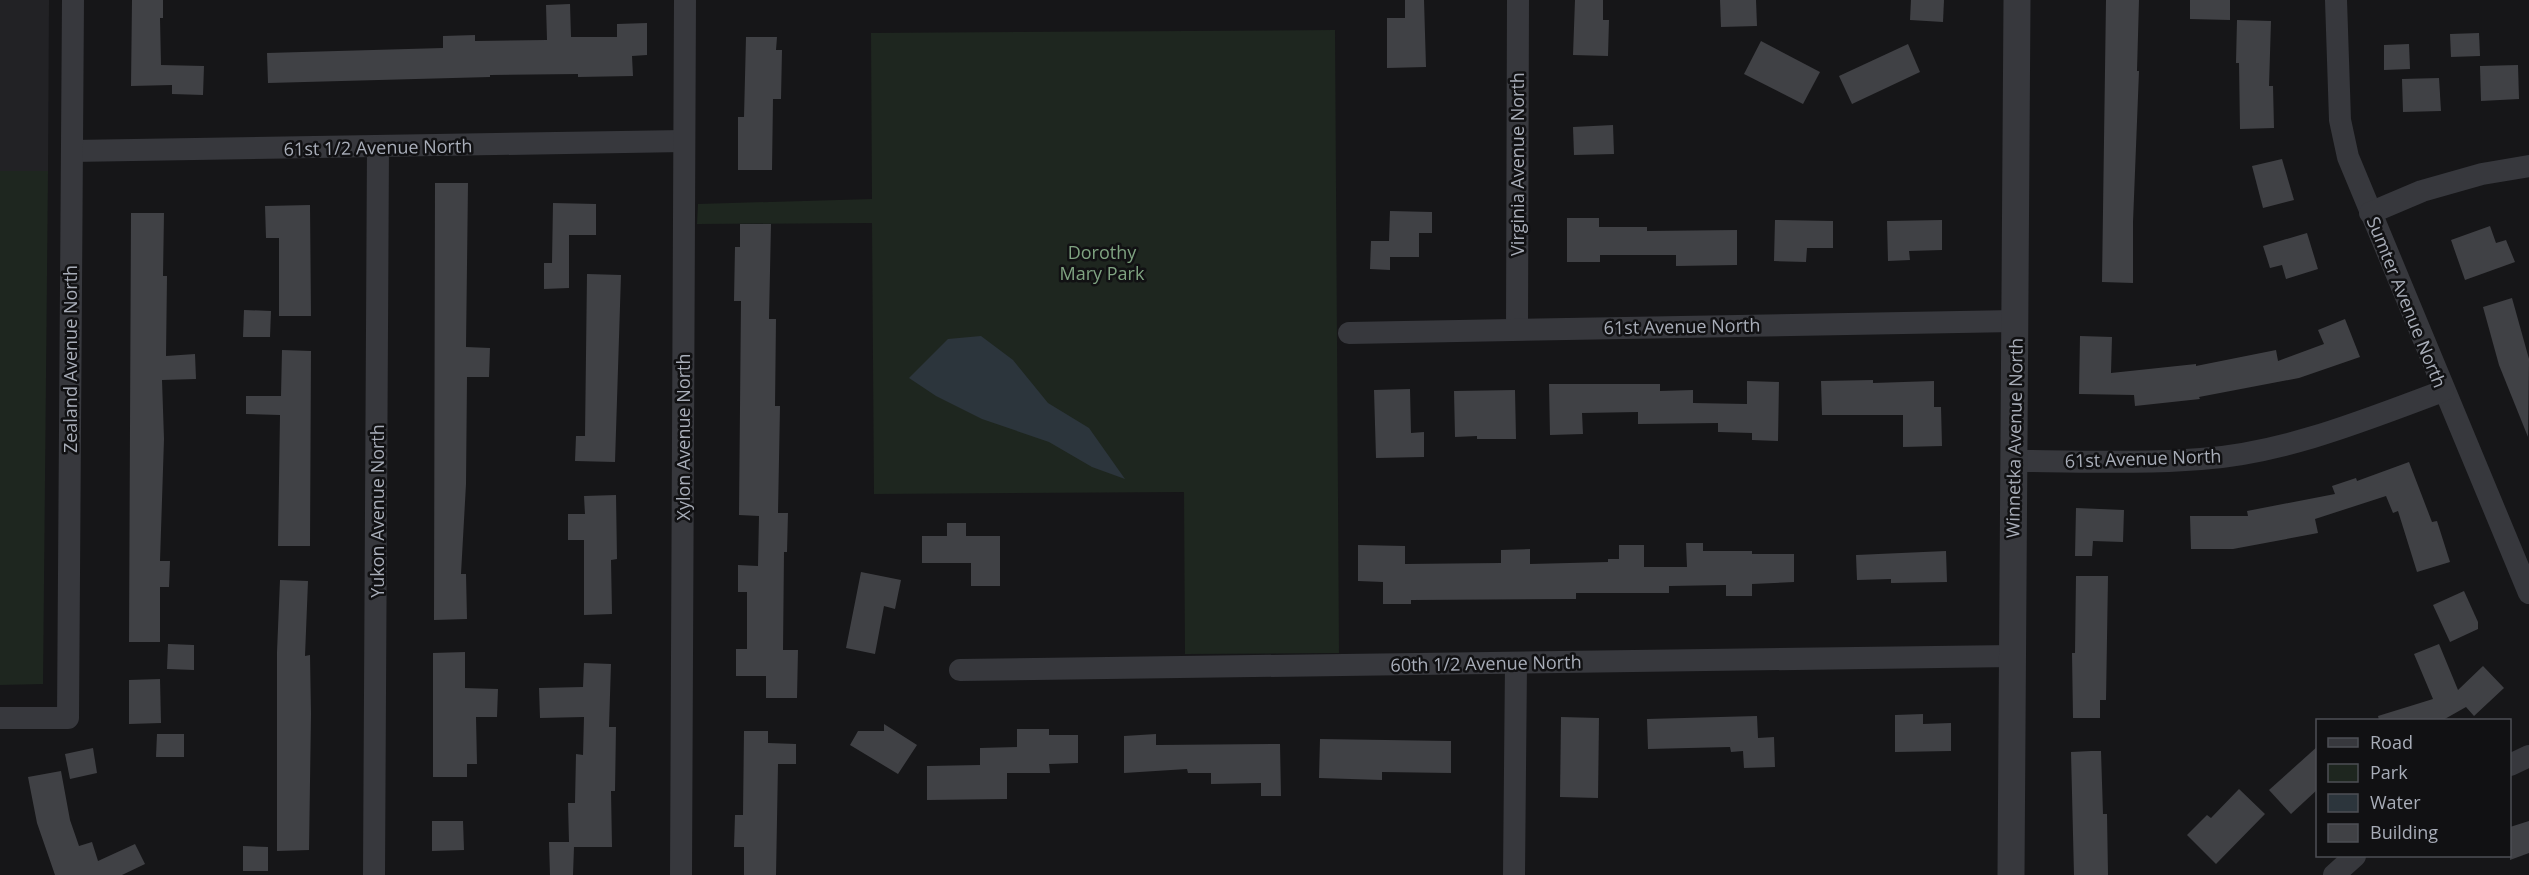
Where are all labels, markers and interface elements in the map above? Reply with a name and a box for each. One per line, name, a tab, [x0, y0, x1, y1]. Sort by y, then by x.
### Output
street label: Virginia Avenue North	[1505, 72, 1529, 256]
street label: 61st 1/2 Avenue North	[283, 133, 473, 161]
street label: Sumter Avenue North	[2362, 213, 2452, 391]
park label: Dorothy Mary Park	[1060, 240, 1145, 285]
street label: Zealand Avenue North	[58, 265, 82, 453]
street label: 61st Avenue North	[1603, 313, 1761, 339]
street label: Winnetka Avenue North	[2000, 338, 2028, 538]
street label: Xylon Avenue North	[671, 353, 695, 521]
street label: Yukon Avenue North	[365, 424, 389, 598]
street label: 61st Avenue North	[2064, 443, 2222, 473]
street label: 60th 1/2 Avenue North	[1390, 649, 1582, 677]
legend	[2316, 719, 2511, 857]
text: Road	[2370, 730, 2413, 754]
text: Park	[2370, 760, 2408, 784]
text: Water	[2370, 790, 2421, 814]
text: Building	[2370, 820, 2438, 844]

